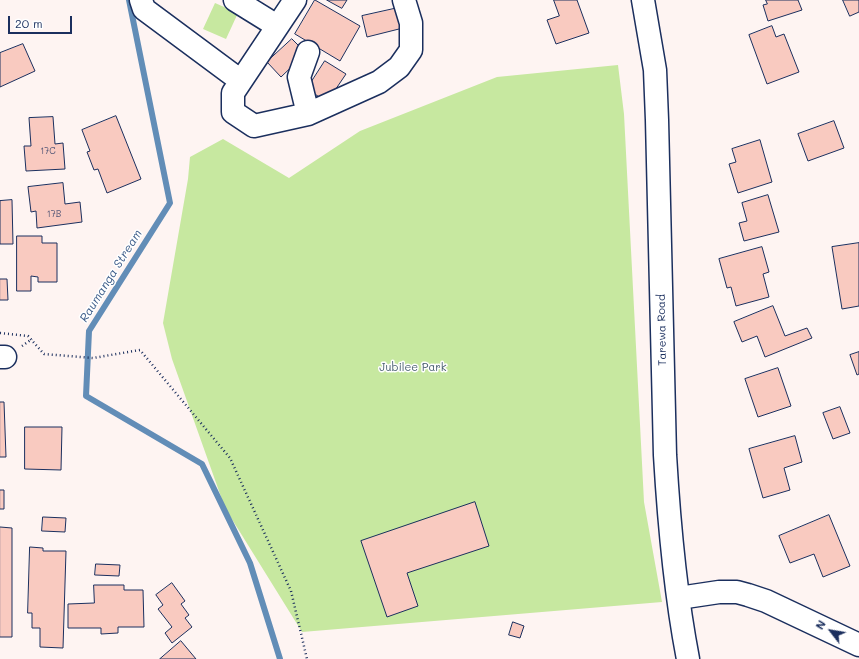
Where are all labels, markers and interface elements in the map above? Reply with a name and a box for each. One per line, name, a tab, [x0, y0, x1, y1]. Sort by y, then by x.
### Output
scale bar	[10, 8, 74, 34]
text: 20 m	[15, 15, 43, 31]
house number: 17C	[40, 146, 56, 156]
house number: 17B	[47, 209, 61, 219]
water label: Raumanga Stream	[77, 227, 145, 325]
street label: Tarewa Road	[655, 294, 669, 366]
park label: Jubilee Park	[379, 361, 447, 375]
north arrow	[811, 611, 851, 651]
text: N	[812, 617, 829, 632]

